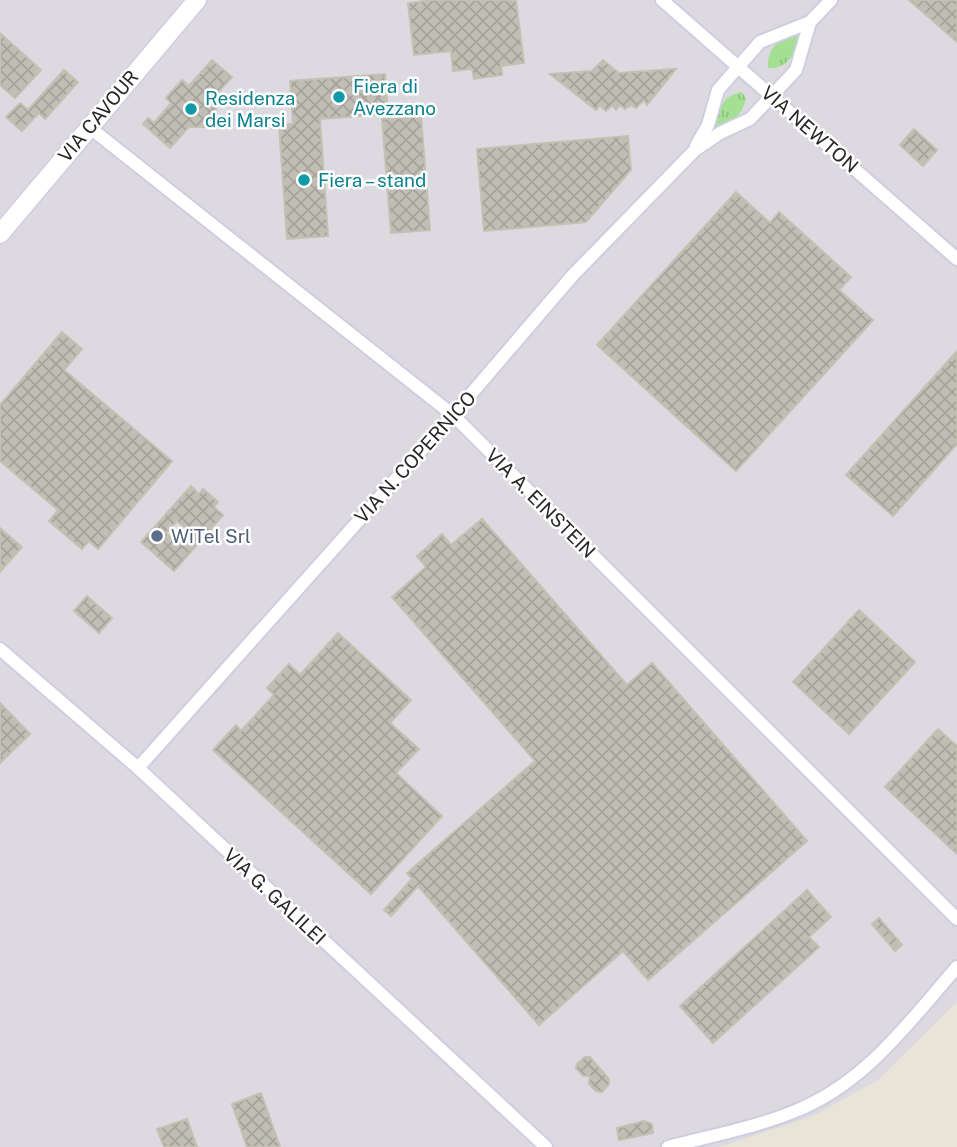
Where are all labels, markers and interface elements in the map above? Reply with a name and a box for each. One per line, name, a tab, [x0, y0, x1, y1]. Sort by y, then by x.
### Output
street label: VIA CAVOUR	[53, 66, 143, 166]
place label: Fiera di Avezzano	[353, 75, 436, 119]
street label: VIA NEWTON	[757, 81, 863, 177]
place label: Residenza dei Marsi	[205, 87, 295, 131]
marker: Fiera di Avezzano	[331, 89, 347, 105]
marker: Residenza dei Marsi	[183, 101, 199, 117]
place label: Fiera – stand	[318, 169, 426, 191]
marker: Fiera – stand	[296, 172, 312, 188]
street label: VIA N. COPERNICO	[350, 386, 480, 528]
street label: VIA A. EINSTEIN	[482, 444, 600, 562]
place label: WiTel Srl	[171, 525, 251, 547]
marker: WiTel Srl	[149, 528, 165, 544]
street label: VIA G. GALILEI	[220, 843, 330, 949]

